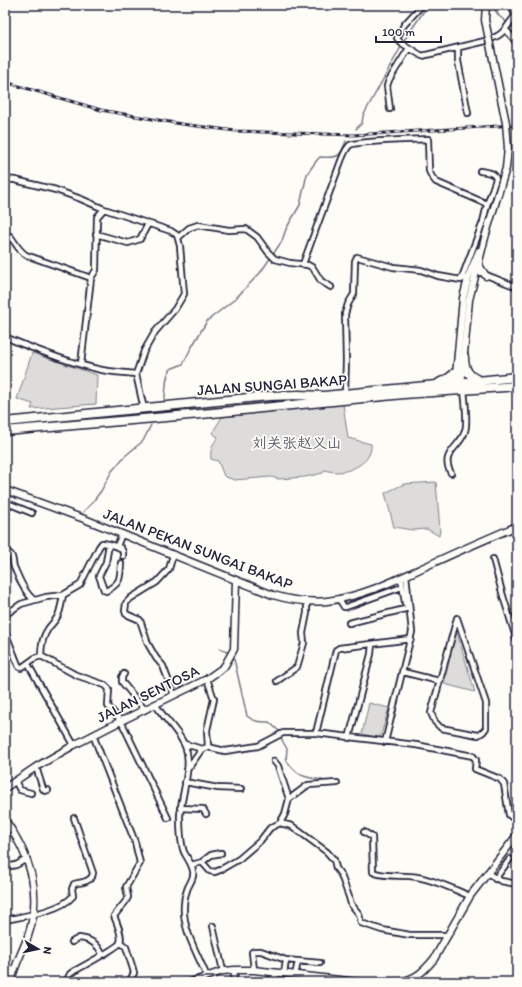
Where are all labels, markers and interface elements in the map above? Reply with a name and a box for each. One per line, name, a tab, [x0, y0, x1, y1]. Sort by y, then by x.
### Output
scale bar	[376, 18, 441, 44]
text: 100 m	[382, 25, 415, 39]
street label: JALAN SUNGAI BAKAP	[196, 371, 348, 399]
park label: 刘关张赵义山	[252, 434, 342, 452]
street label: JALAN PEKAN SUNGAI BAKAP	[101, 505, 295, 594]
street label: JALAN SENTOSA	[94, 661, 202, 727]
north arrow	[18, 929, 58, 969]
text: N	[40, 946, 54, 955]

